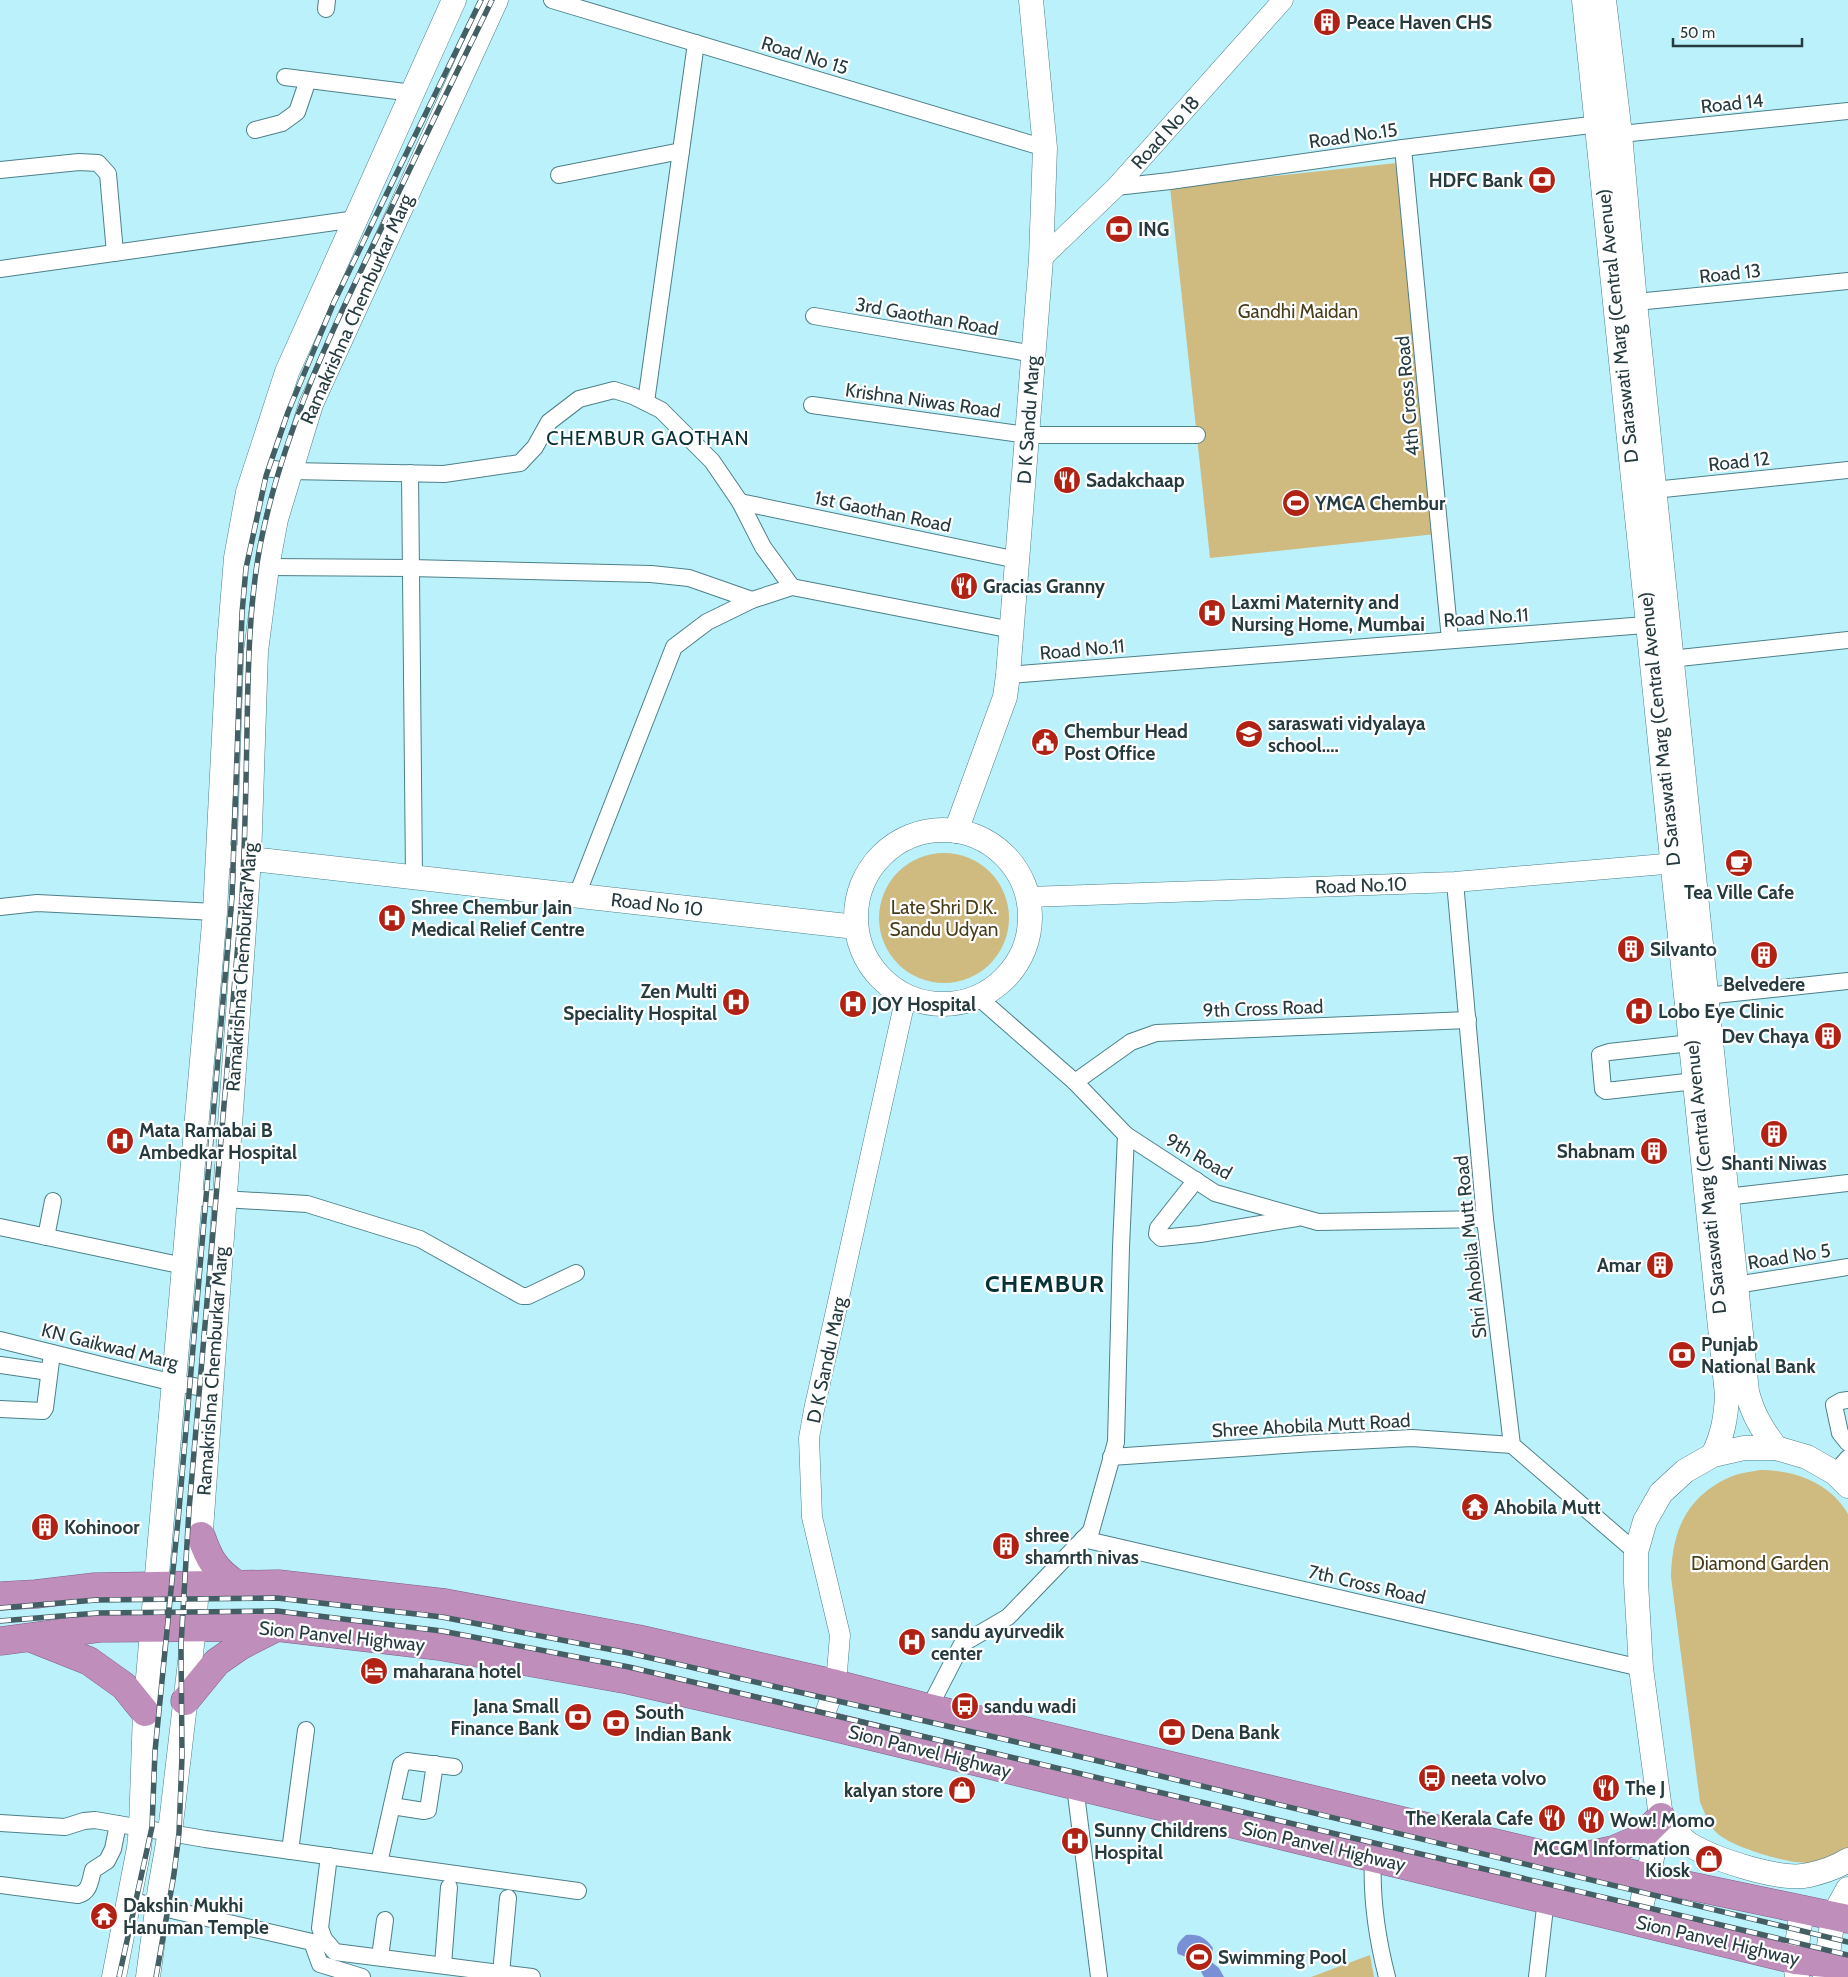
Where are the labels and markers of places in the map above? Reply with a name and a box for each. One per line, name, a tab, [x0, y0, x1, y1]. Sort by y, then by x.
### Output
building icon: Peace Haven CHS	[1312, 7, 1342, 37]
place label: Peace Haven CHS	[1346, 11, 1492, 34]
bank icon: HDFC Bank	[1527, 165, 1557, 195]
place label: HDFC Bank	[1429, 169, 1524, 192]
bank icon: ING	[1104, 214, 1134, 244]
place label: ING	[1138, 218, 1169, 241]
restaurant icon: Sadakchaap	[1052, 465, 1082, 495]
place label: Sadakchaap	[1086, 469, 1185, 492]
sports icon: YMCA Chembur	[1281, 488, 1311, 518]
place label: YMCA Chembur	[1314, 492, 1446, 515]
restaurant icon: Gracias Granny	[949, 571, 979, 601]
place label: Gracias Granny	[983, 575, 1106, 598]
place label: Laxmi Maternity and Nursing Home, Mumbai	[1231, 591, 1425, 636]
hospital icon: Laxmi Maternity and Nursing Home, Mumbai	[1197, 598, 1227, 628]
place label: saraswati vidyalaya school....	[1268, 712, 1426, 757]
school or university icon: saraswati vidyalaya school....	[1234, 719, 1264, 749]
place label: Chembur Head Post Office	[1064, 720, 1188, 765]
public building icon: Chembur Head Post Office	[1030, 727, 1060, 757]
cafe icon: Tea Ville Cafe	[1724, 848, 1754, 878]
place label: Tea Ville Cafe	[1684, 881, 1794, 904]
place label: Shree Chembur Jain Medical Relief Centre	[411, 896, 585, 941]
hospital icon: Shree Chembur Jain Medical Relief Centre	[377, 903, 407, 933]
building icon: Silvanto	[1616, 934, 1646, 964]
place label: Silvanto	[1650, 938, 1717, 961]
building icon: Belvedere	[1749, 940, 1779, 970]
place label: Belvedere	[1723, 973, 1805, 996]
place label: Zen Multi Speciality Hospital	[563, 980, 717, 1025]
hospital icon: Zen Multi Speciality Hospital	[721, 987, 751, 1017]
hospital icon: JOY Hospital	[838, 989, 868, 1019]
place label: JOY Hospital	[871, 993, 976, 1016]
hospital icon: Lobo Eye Clinic	[1624, 996, 1654, 1026]
place label: Lobo Eye Clinic	[1658, 1000, 1784, 1023]
building icon: Dev Chaya	[1813, 1021, 1843, 1051]
place label: Dev Chaya	[1721, 1025, 1810, 1048]
place label: Mata Ramabai B Ambedkar Hospital	[139, 1119, 297, 1164]
building icon: Shanti Niwas	[1759, 1119, 1789, 1149]
hospital icon: Mata Ramabai B Ambedkar Hospital	[105, 1126, 135, 1156]
building icon: Shabnam	[1639, 1136, 1669, 1166]
place label: Shabnam	[1557, 1140, 1635, 1163]
place label: Shanti Niwas	[1721, 1152, 1827, 1175]
building icon: Amar	[1645, 1250, 1675, 1280]
place label: Amar	[1597, 1254, 1642, 1277]
place label: Punjab National Bank	[1701, 1333, 1817, 1378]
bank icon: Punjab National Bank	[1667, 1340, 1697, 1370]
temple icon: Ahobila Mutt	[1460, 1492, 1490, 1522]
place label: Ahobila Mutt	[1494, 1496, 1601, 1519]
building icon: Kohinoor	[30, 1512, 60, 1542]
place label: Kohinoor	[64, 1516, 140, 1539]
place label: shree shamrth nivas	[1025, 1524, 1139, 1569]
building icon: shree shamrth nivas	[991, 1531, 1021, 1561]
place label: sandu ayurvedik center	[931, 1620, 1065, 1665]
hospital icon: sandu ayurvedik center	[897, 1627, 927, 1657]
hotel icon: maharana hotel	[359, 1656, 389, 1686]
place label: maharana hotel	[393, 1660, 521, 1683]
bus stop icon: sandu wadi	[950, 1691, 980, 1721]
place label: Jana Small Finance Bank	[450, 1695, 560, 1740]
place label: sandu wadi	[984, 1695, 1076, 1718]
place label: South Indian Bank	[635, 1701, 732, 1746]
bank icon: Jana Small Finance Bank	[563, 1702, 593, 1732]
bank icon: South Indian Bank	[601, 1708, 631, 1738]
bank icon: Dena Bank	[1157, 1717, 1187, 1747]
place label: Dena Bank	[1191, 1721, 1280, 1744]
bus stop icon: neeta volvo	[1417, 1763, 1447, 1793]
place label: neeta volvo	[1451, 1767, 1547, 1790]
restaurant icon: The J	[1591, 1773, 1621, 1803]
shop icon: kalyan store	[947, 1775, 977, 1805]
place label: The J	[1625, 1777, 1665, 1800]
place label: kalyan store	[844, 1779, 943, 1802]
restaurant icon: The Kerala Cafe	[1537, 1803, 1567, 1833]
restaurant icon: Wow! Momo	[1576, 1805, 1606, 1835]
place label: The Kerala Cafe	[1406, 1807, 1533, 1830]
place label: Wow! Momo	[1610, 1809, 1715, 1832]
place label: Sunny Childrens Hospital	[1094, 1819, 1227, 1864]
hospital icon: Sunny Childrens Hospital	[1060, 1826, 1090, 1856]
place label: MCGM Information Kiosk	[1533, 1837, 1691, 1882]
shop icon: MCGM Information Kiosk	[1694, 1844, 1724, 1874]
place label: Dakshin Mukhi Hanuman Temple	[123, 1894, 269, 1939]
temple icon: Dakshin Mukhi Hanuman Temple	[89, 1901, 119, 1931]
sports icon: Swimming Pool	[1184, 1942, 1214, 1972]
place label: Swimming Pool	[1218, 1946, 1347, 1969]

